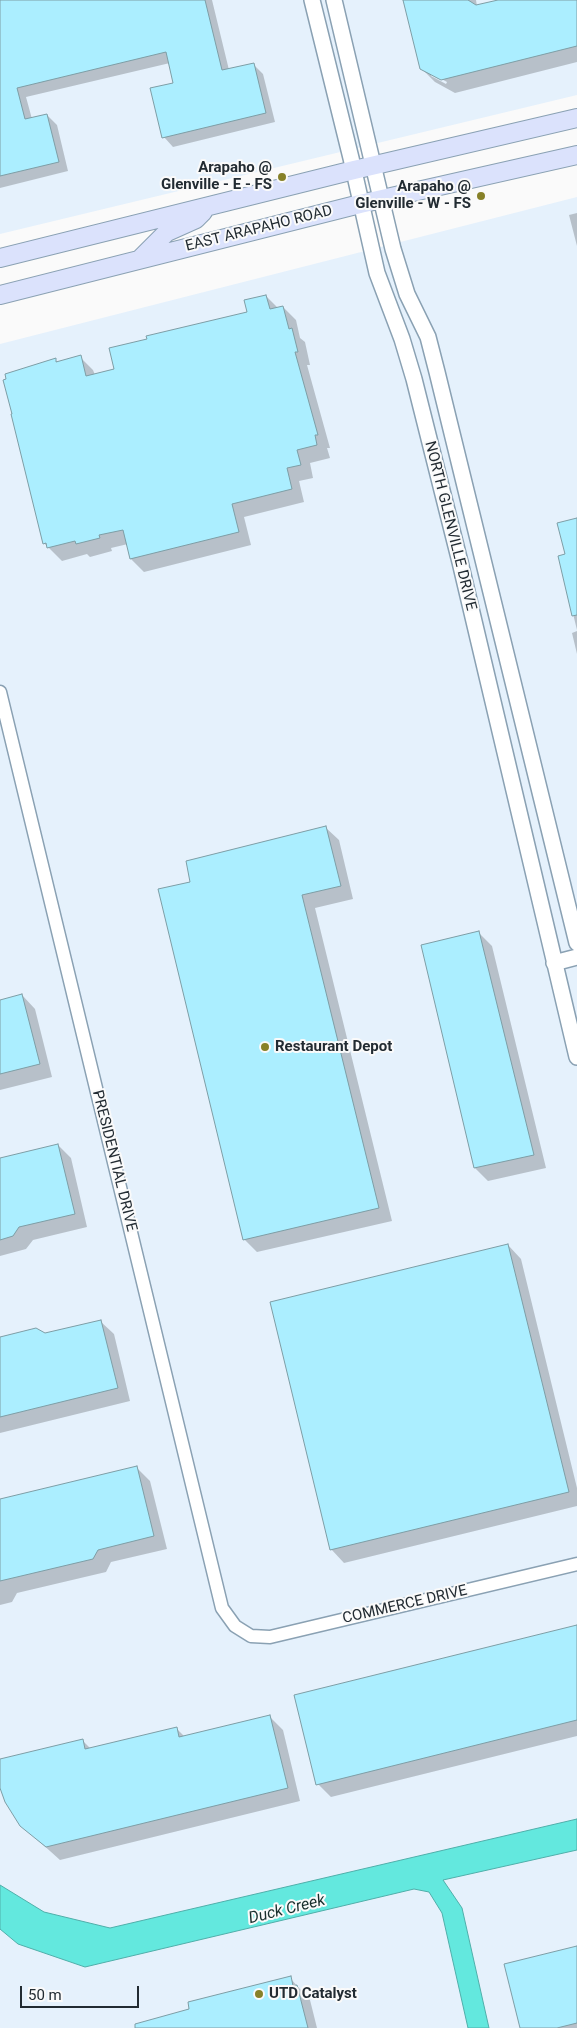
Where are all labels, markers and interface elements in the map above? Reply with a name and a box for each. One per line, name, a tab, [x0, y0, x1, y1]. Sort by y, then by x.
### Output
place label: Arapaho @ Glenville - E - FS	[161, 159, 272, 194]
marker: Arapaho @ Glenville - E - FS	[276, 171, 288, 183]
place label: Arapaho @ Glenville - W - FS	[355, 178, 471, 213]
marker: Arapaho @ Glenville - W - FS	[475, 190, 487, 202]
street label: EAST ARAPAHO ROAD	[184, 202, 334, 256]
street label: NORTH GLENVILLE DRIVE	[420, 439, 480, 613]
place label: Restaurant Depot	[275, 1038, 392, 1056]
marker: Restaurant Depot	[259, 1041, 271, 1053]
street label: PRESIDENTIAL DRIVE	[88, 1088, 140, 1234]
street label: COMMERCE DRIVE	[341, 1582, 469, 1628]
water label: Duck Creek	[247, 1891, 327, 1929]
scale bar	[22, 1976, 141, 2008]
place label: UTD Catalyst	[269, 1985, 357, 2003]
text: 50 m	[28, 1986, 62, 2004]
marker: UTD Catalyst	[253, 1988, 265, 2000]

